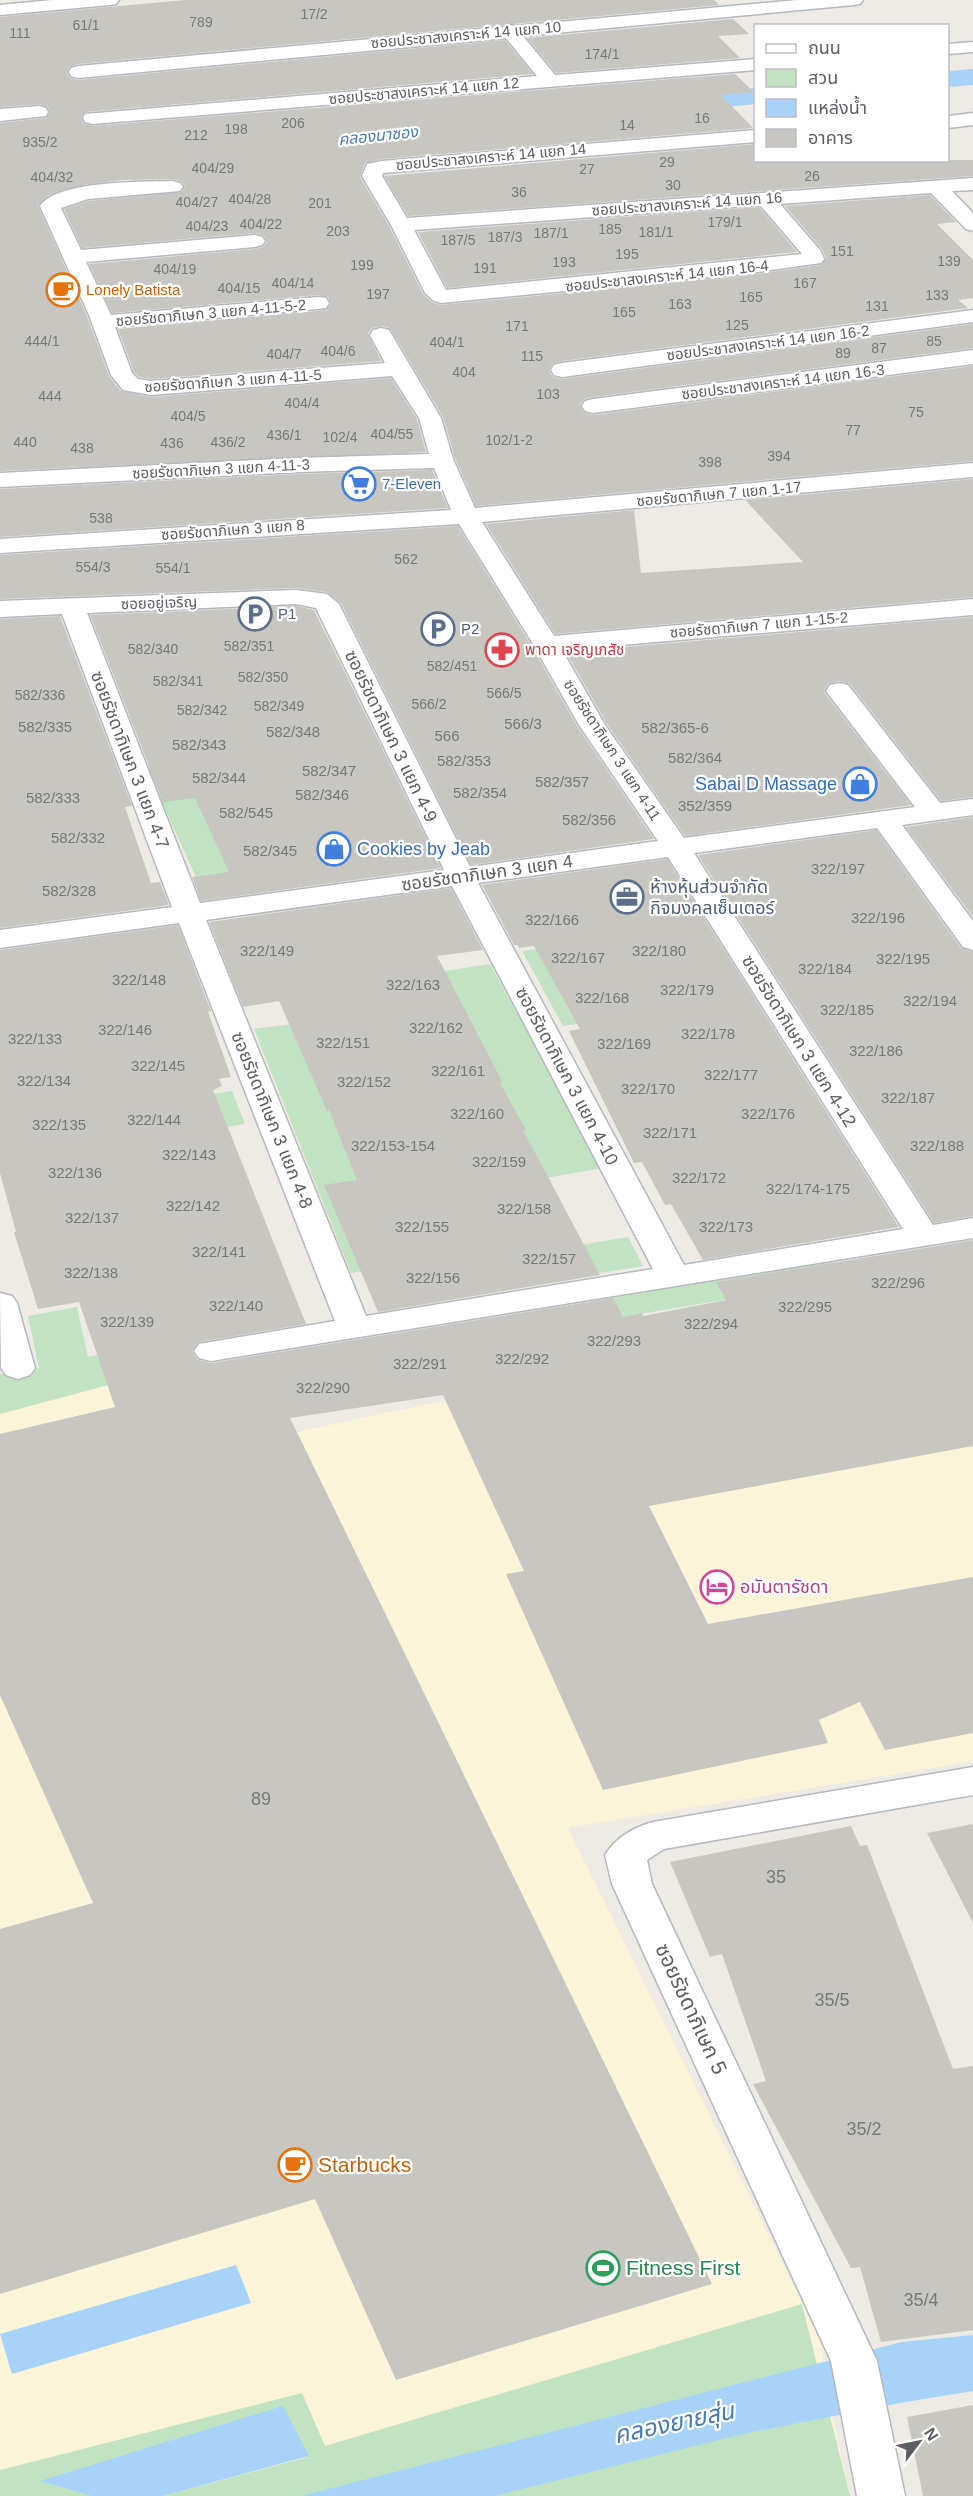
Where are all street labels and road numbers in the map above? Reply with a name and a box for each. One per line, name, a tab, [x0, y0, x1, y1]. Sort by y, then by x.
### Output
street label: ซอยประชาสงเคราะห์ 14 แยก 10	[370, 18, 562, 51]
street label: ซอยประชาสงเคราะห์ 14 แยก 12	[328, 74, 520, 107]
street label: ซอยประชาสงเคราะห์ 14 แยก 14	[395, 140, 587, 173]
street label: ซอยประชาสงเคราะห์ 14 แยก 16	[591, 188, 783, 219]
street label: ซอยประชาสงเคราะห์ 14 แยก 16-4	[564, 256, 769, 295]
street label: ซอยรัชดาภิเษก 3 แยก 4-11-5-2	[115, 296, 307, 329]
street label: ซอยประชาสงเคราะห์ 14 แยก 16-2	[666, 322, 870, 363]
street label: ซอยประชาสงเคราะห์ 14 แยก 16-3	[681, 361, 885, 402]
street label: ซอยรัชดาภิเษก 3 แยก 4-11-5	[144, 366, 322, 395]
street label: ซอยรัชดาภิเษก 3 แยก 4-11-3	[132, 455, 310, 482]
street label: ซอยรัชดาภิเษก 7 แยก 1-17	[636, 478, 802, 509]
street label: ซอยรัชดาภิเษก 3 แยก 8	[161, 516, 305, 543]
street label: ซอยอยู่เจริญ	[121, 593, 197, 613]
street label: ซอยรัชดาภิเษก 7 แยก 1-15-2	[669, 608, 849, 641]
street label: ซอยรัชดาภิเษก 3 แยก 4-9	[341, 647, 441, 825]
street label: ซอยรัชดาภิเษก 3 แยก 4-7	[87, 668, 173, 852]
street label: ซอยรัชดาภิเษก 3 แยก 4-11	[561, 676, 664, 823]
street label: ซอยรัชดาภิเษก 3 แยก 4	[400, 851, 574, 895]
street label: ซอยรัชดาภิเษก 3 แยก 4-12	[738, 951, 860, 1131]
street label: ซอยรัชดาภิเษก 3 แยก 4-10	[512, 984, 622, 1168]
street label: ซอยรัชดาภิเษก 3 แยก 4-8	[227, 1029, 317, 1211]
street label: ซอยรัชดาภิเษก 5	[651, 1940, 732, 2078]

